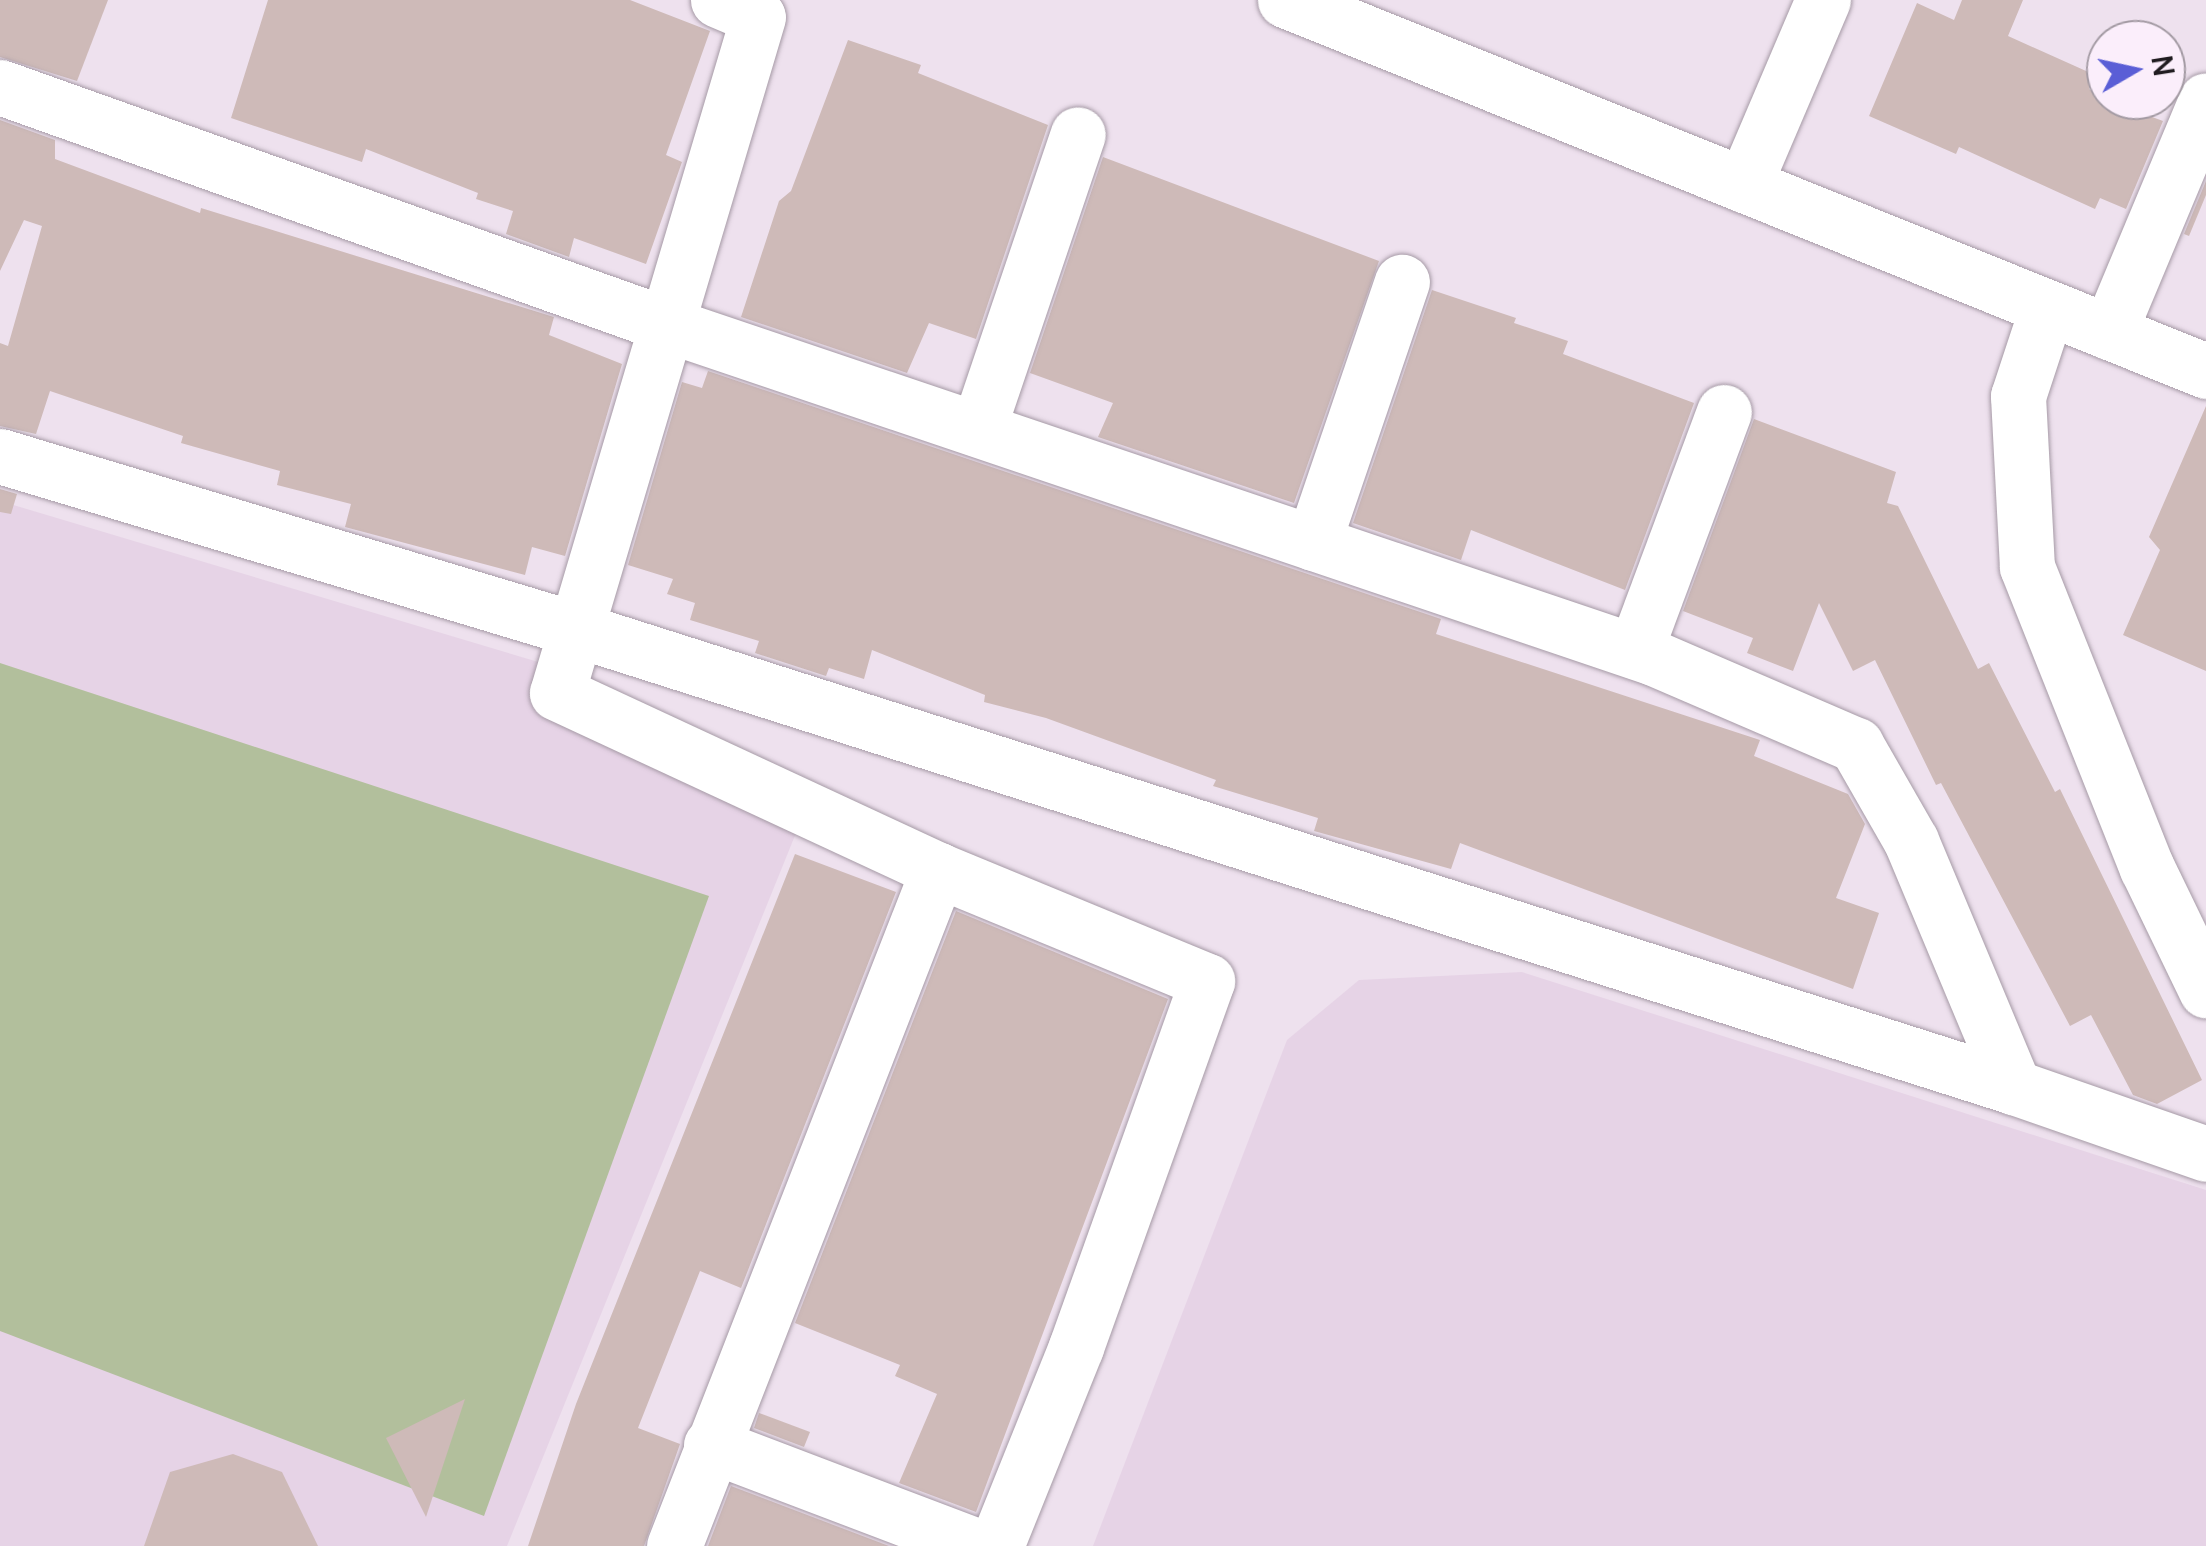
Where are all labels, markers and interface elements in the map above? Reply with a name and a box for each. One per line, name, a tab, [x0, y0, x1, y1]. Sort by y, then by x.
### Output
north arrow	[2086, 20, 2186, 120]
text: N	[2143, 53, 2184, 79]

